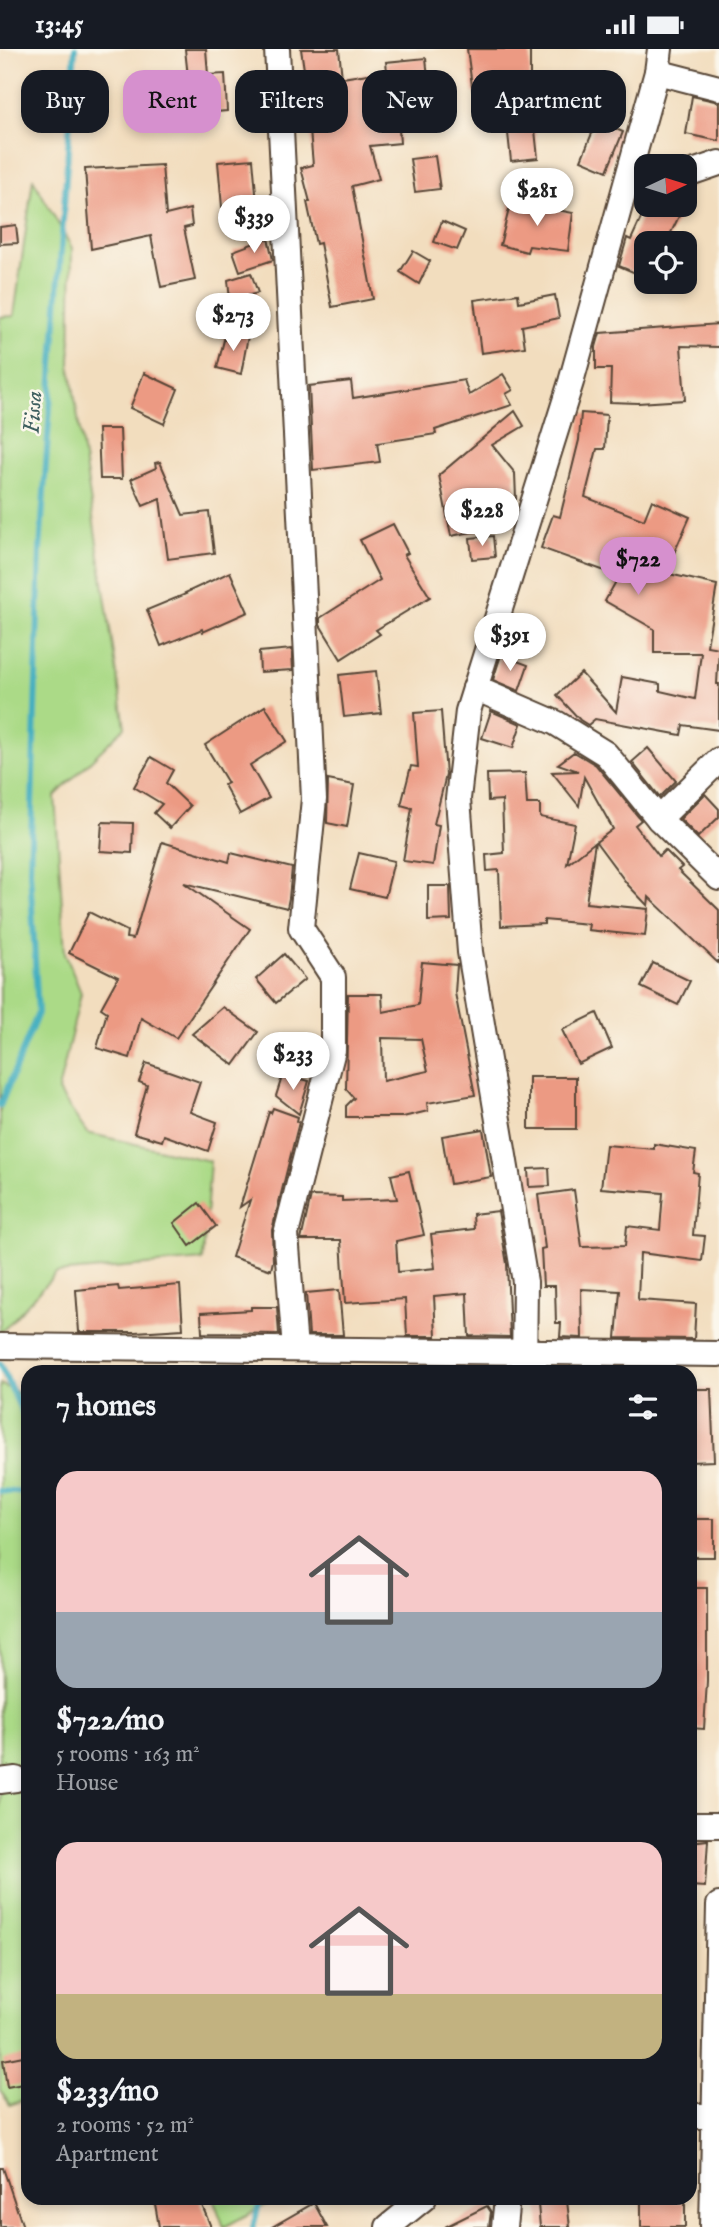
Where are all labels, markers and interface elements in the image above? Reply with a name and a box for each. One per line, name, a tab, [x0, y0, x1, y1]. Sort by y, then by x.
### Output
text: 13:45	[35, 8, 83, 41]
chip: Buy	[21, 70, 109, 133]
chip: Rent	[123, 70, 221, 133]
chip: Filters	[235, 70, 348, 133]
chip: New	[362, 70, 457, 133]
chip: Apartment	[471, 70, 626, 133]
north arrow	[634, 154, 696, 217]
map controls	[634, 154, 697, 294]
pin: $281	[496, 169, 578, 228]
text: $281	[516, 176, 558, 205]
pin: $339	[213, 195, 295, 255]
text: $339	[234, 203, 274, 232]
button: locate	[634, 231, 697, 294]
pin: $273	[192, 293, 274, 353]
text: $273	[212, 301, 254, 330]
water label: Fissa	[18, 390, 49, 435]
pin: $228	[441, 489, 523, 548]
text: $228	[460, 496, 504, 525]
pin: $722	[597, 538, 679, 597]
text: $722	[615, 545, 661, 574]
pin: $391	[469, 613, 551, 673]
text: $391	[490, 621, 530, 650]
pin: $233	[252, 1033, 334, 1092]
text: $233	[273, 1040, 313, 1069]
text: 7 homes	[56, 1388, 156, 1426]
icon: filters	[624, 1388, 662, 1426]
icon: home	[296, 1517, 422, 1643]
text: $722/mo	[56, 1702, 164, 1740]
text: 5 rooms · 163 m²	[56, 1740, 200, 1769]
text: House	[56, 1769, 118, 1798]
icon: home	[296, 1888, 422, 2014]
text: $233/mo	[56, 2073, 159, 2111]
text: 2 rooms · 52 m²	[56, 2111, 194, 2140]
text: Apartment	[56, 2140, 159, 2169]

